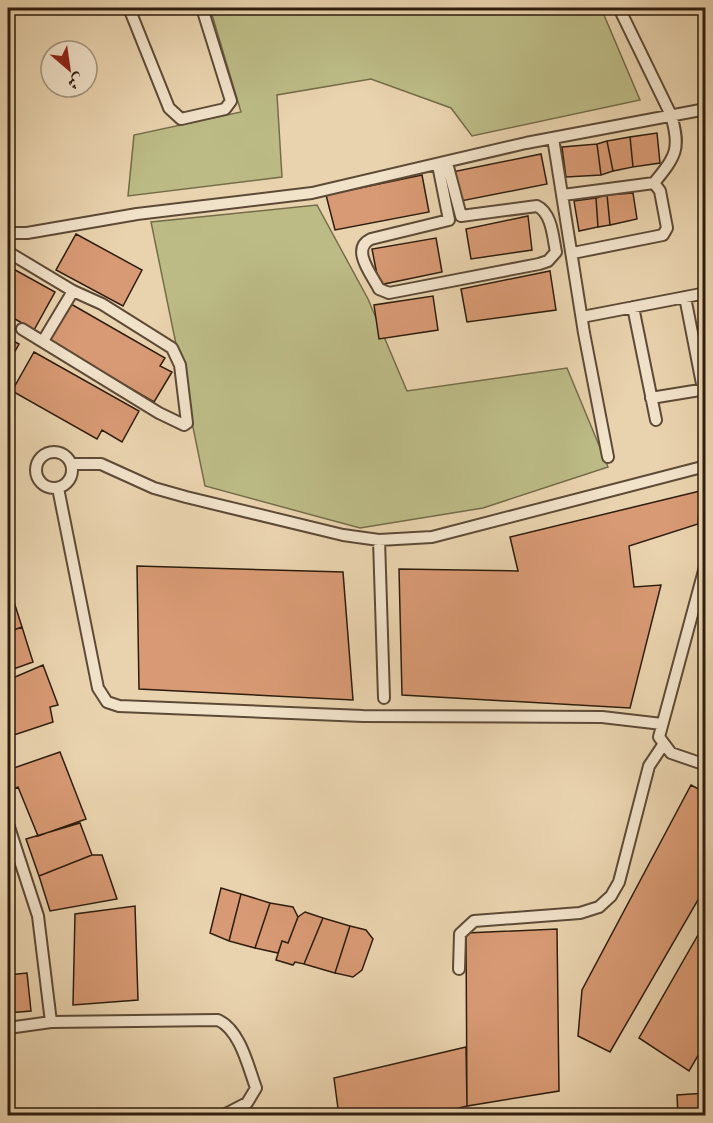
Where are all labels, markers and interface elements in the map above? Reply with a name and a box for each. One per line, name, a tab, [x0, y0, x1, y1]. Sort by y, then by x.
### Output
north arrow	[39, 39, 99, 99]
text: ش	[64, 70, 88, 95]

